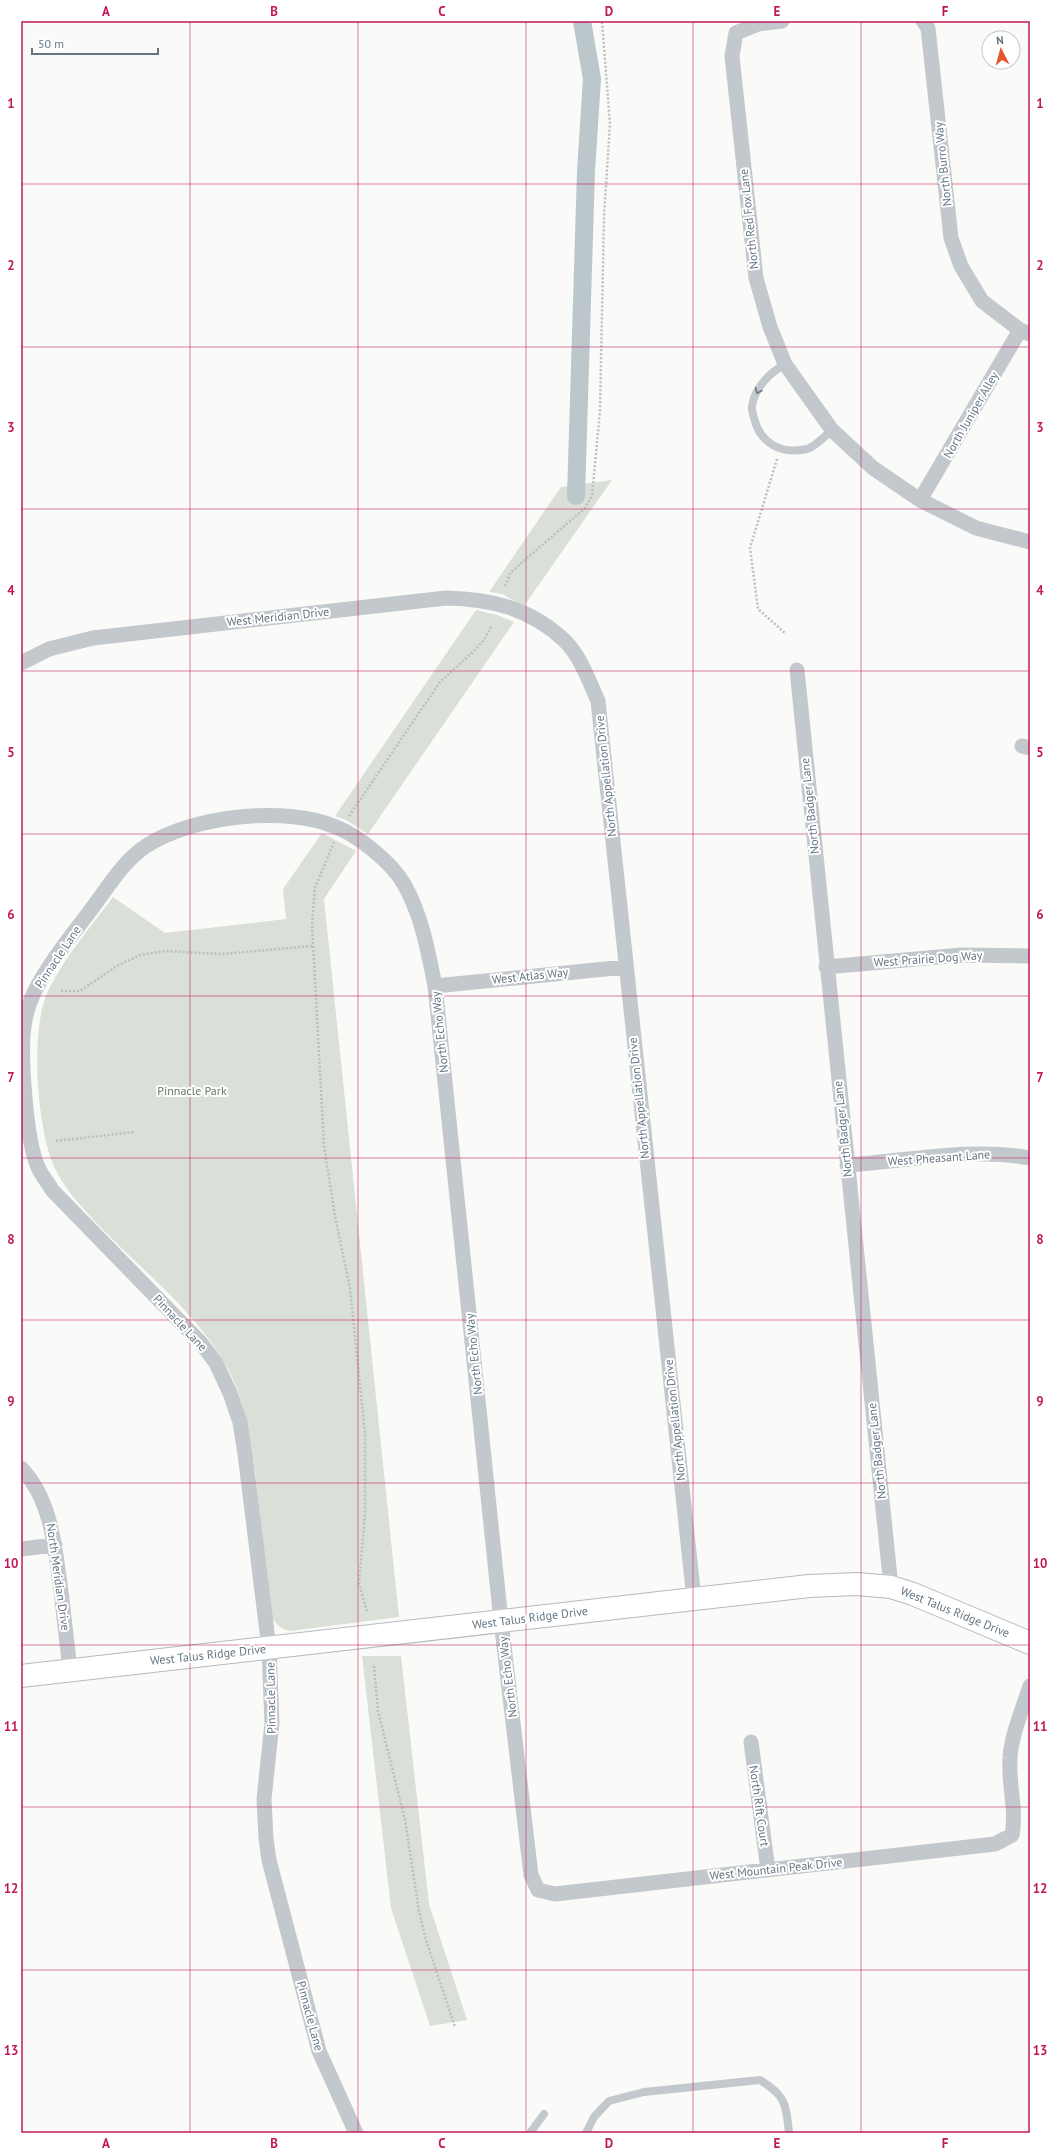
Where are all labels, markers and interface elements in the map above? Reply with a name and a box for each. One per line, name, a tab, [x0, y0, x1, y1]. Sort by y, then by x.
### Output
text: A	[102, 3, 110, 20]
text: B	[270, 3, 278, 20]
text: C	[438, 3, 446, 20]
text: D	[605, 3, 613, 20]
text: E	[774, 3, 781, 20]
text: F	[942, 3, 949, 20]
scale bar	[32, 30, 158, 56]
north arrow	[981, 30, 1021, 70]
text: N	[996, 33, 1004, 47]
text: 50 m	[38, 36, 64, 51]
text: 1	[7, 95, 15, 112]
text: 1	[1036, 95, 1044, 112]
street label: North Burro Way	[931, 121, 954, 207]
street label: North Red Fox Lane	[736, 168, 761, 270]
text: 2	[7, 257, 15, 274]
text: 2	[1036, 257, 1044, 274]
street label: North Juniper Alley	[940, 368, 1002, 461]
one-way arrow	[755, 386, 763, 394]
text: 3	[7, 419, 15, 436]
text: 3	[1036, 419, 1044, 436]
text: 4	[7, 582, 15, 599]
text: 4	[1036, 582, 1044, 599]
street label: West Meridian Drive	[226, 604, 330, 629]
street label: North Appellation Drive	[592, 715, 619, 837]
text: 5	[7, 744, 15, 761]
text: 5	[1036, 744, 1044, 761]
street label: North Badger Lane	[797, 757, 822, 855]
text: 6	[7, 906, 15, 923]
text: 6	[1036, 906, 1044, 923]
street label: Pinnacle Lane	[31, 923, 84, 991]
street label: West Prairie Dog Way	[873, 947, 983, 970]
street label: West Atlas Way	[491, 964, 569, 987]
street label: North Echo Way	[428, 990, 451, 1073]
street label: North Appellation Drive	[625, 1037, 652, 1159]
text: 7	[7, 1069, 15, 1086]
text: 7	[1036, 1069, 1044, 1086]
street label: North Badger Lane	[830, 1080, 855, 1178]
park label: Pinnacle Park	[157, 1083, 227, 1098]
street label: West Pheasant Lane	[887, 1146, 991, 1169]
text: 8	[7, 1231, 15, 1248]
text: 8	[1036, 1231, 1044, 1248]
street label: Pinnacle Lane	[150, 1291, 210, 1354]
street label: North Echo Way	[462, 1312, 485, 1395]
street label: North Appellation Drive	[661, 1359, 688, 1481]
text: 9	[7, 1393, 15, 1410]
text: 9	[1036, 1393, 1044, 1410]
street label: North Badger Lane	[864, 1402, 889, 1500]
street label: North Meridian Drive	[44, 1522, 73, 1631]
text: 10	[4, 1555, 18, 1572]
text: 10	[1033, 1555, 1047, 1572]
street label: West Talus Ridge Drive	[898, 1583, 1012, 1640]
street label: West Talus Ridge Drive	[471, 1603, 589, 1632]
street label: North Echo Way	[495, 1635, 520, 1718]
street label: West Talus Ridge Drive	[149, 1641, 267, 1668]
street label: Pinnacle Lane	[262, 1662, 279, 1734]
text: 11	[4, 1718, 18, 1735]
text: 11	[1033, 1718, 1047, 1735]
street label: North Rift Court	[746, 1764, 773, 1848]
street label: West Mountain Peak Drive	[709, 1854, 843, 1883]
text: 12	[4, 1880, 18, 1897]
text: 12	[1033, 1880, 1047, 1897]
street label: Pinnacle Lane	[294, 1979, 327, 2052]
text: 13	[4, 2042, 18, 2059]
text: 13	[1033, 2042, 1047, 2059]
text: A	[102, 2135, 110, 2152]
text: B	[270, 2135, 278, 2152]
text: C	[438, 2135, 446, 2152]
text: D	[605, 2135, 613, 2152]
text: E	[774, 2135, 781, 2152]
text: F	[942, 2135, 949, 2152]

